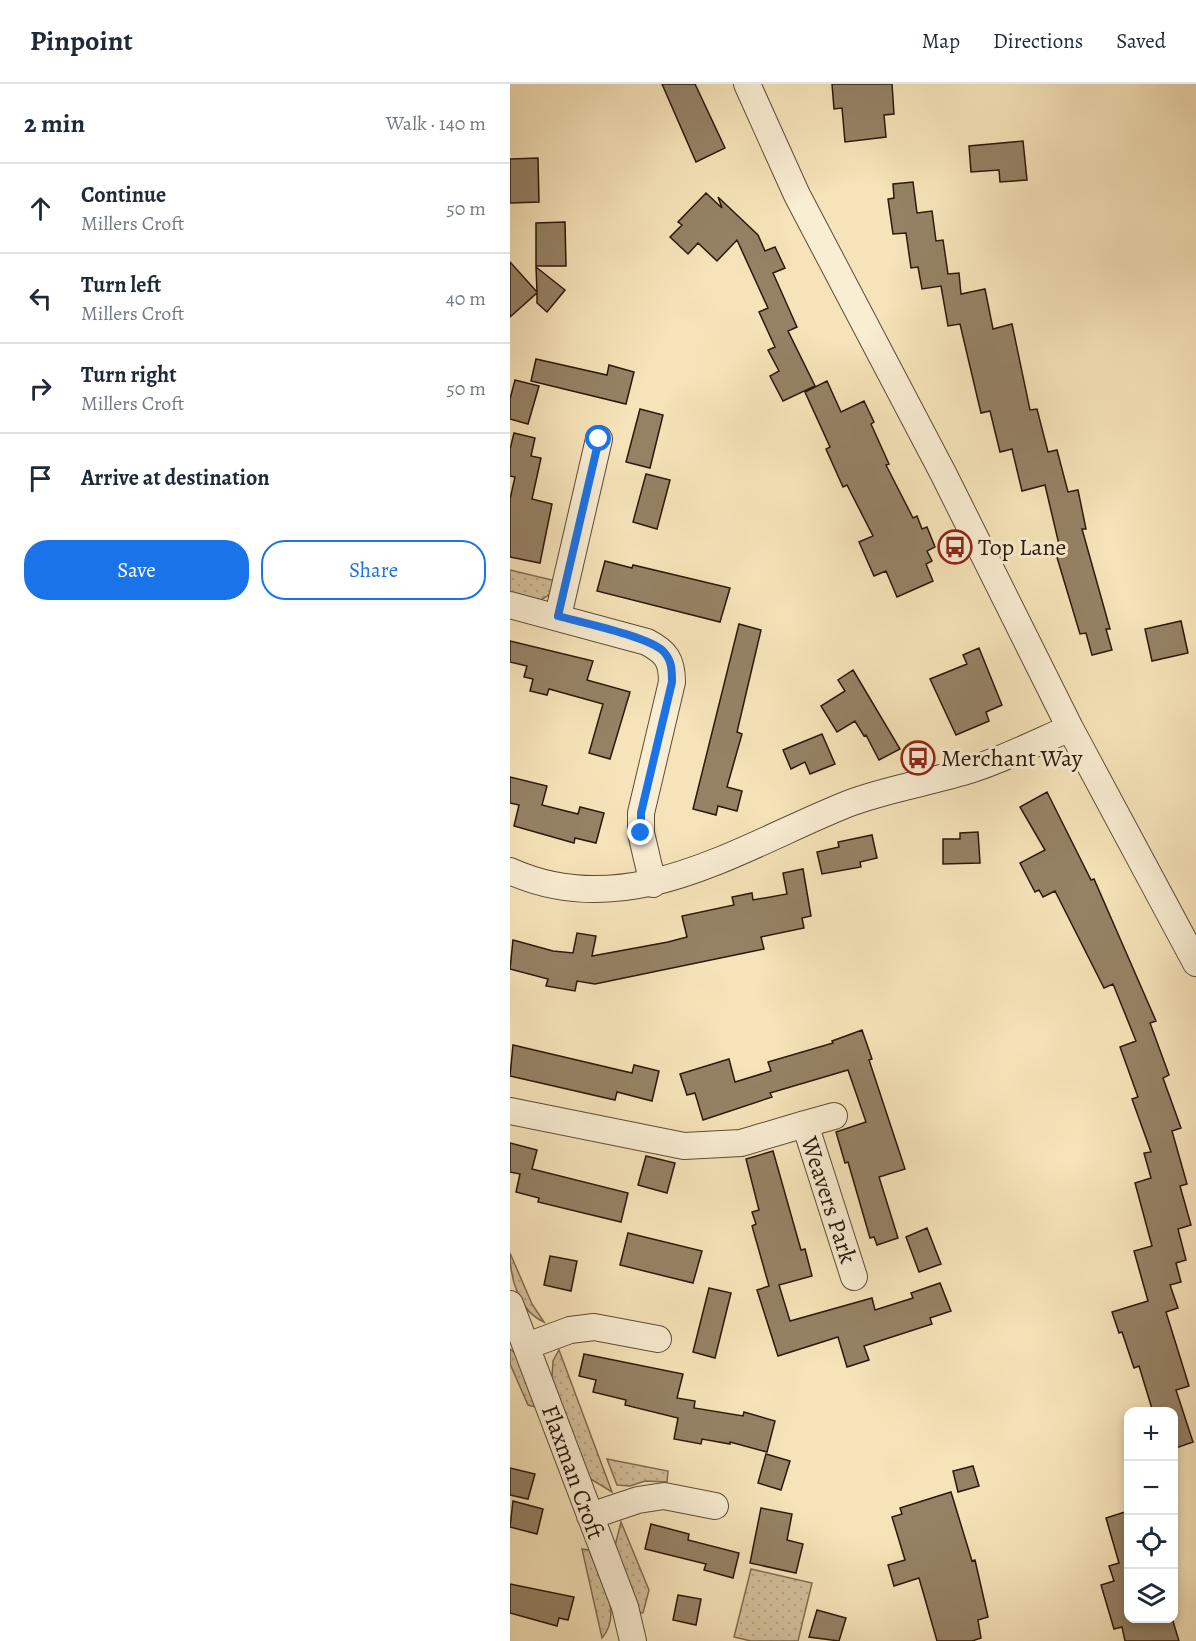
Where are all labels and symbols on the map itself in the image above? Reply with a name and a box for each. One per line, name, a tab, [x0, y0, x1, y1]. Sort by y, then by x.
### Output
route start	[585, 425, 611, 451]
bus stop icon: Top Lane	[937, 529, 973, 565]
place label: Top Lane	[978, 531, 1066, 563]
bus stop icon: Merchant Way	[900, 740, 936, 776]
place label: Merchant Way	[941, 742, 1083, 774]
route end	[627, 819, 653, 845]
street label: Weavers Park	[793, 1131, 865, 1268]
street label: Flaxman Croft	[534, 1400, 612, 1544]

